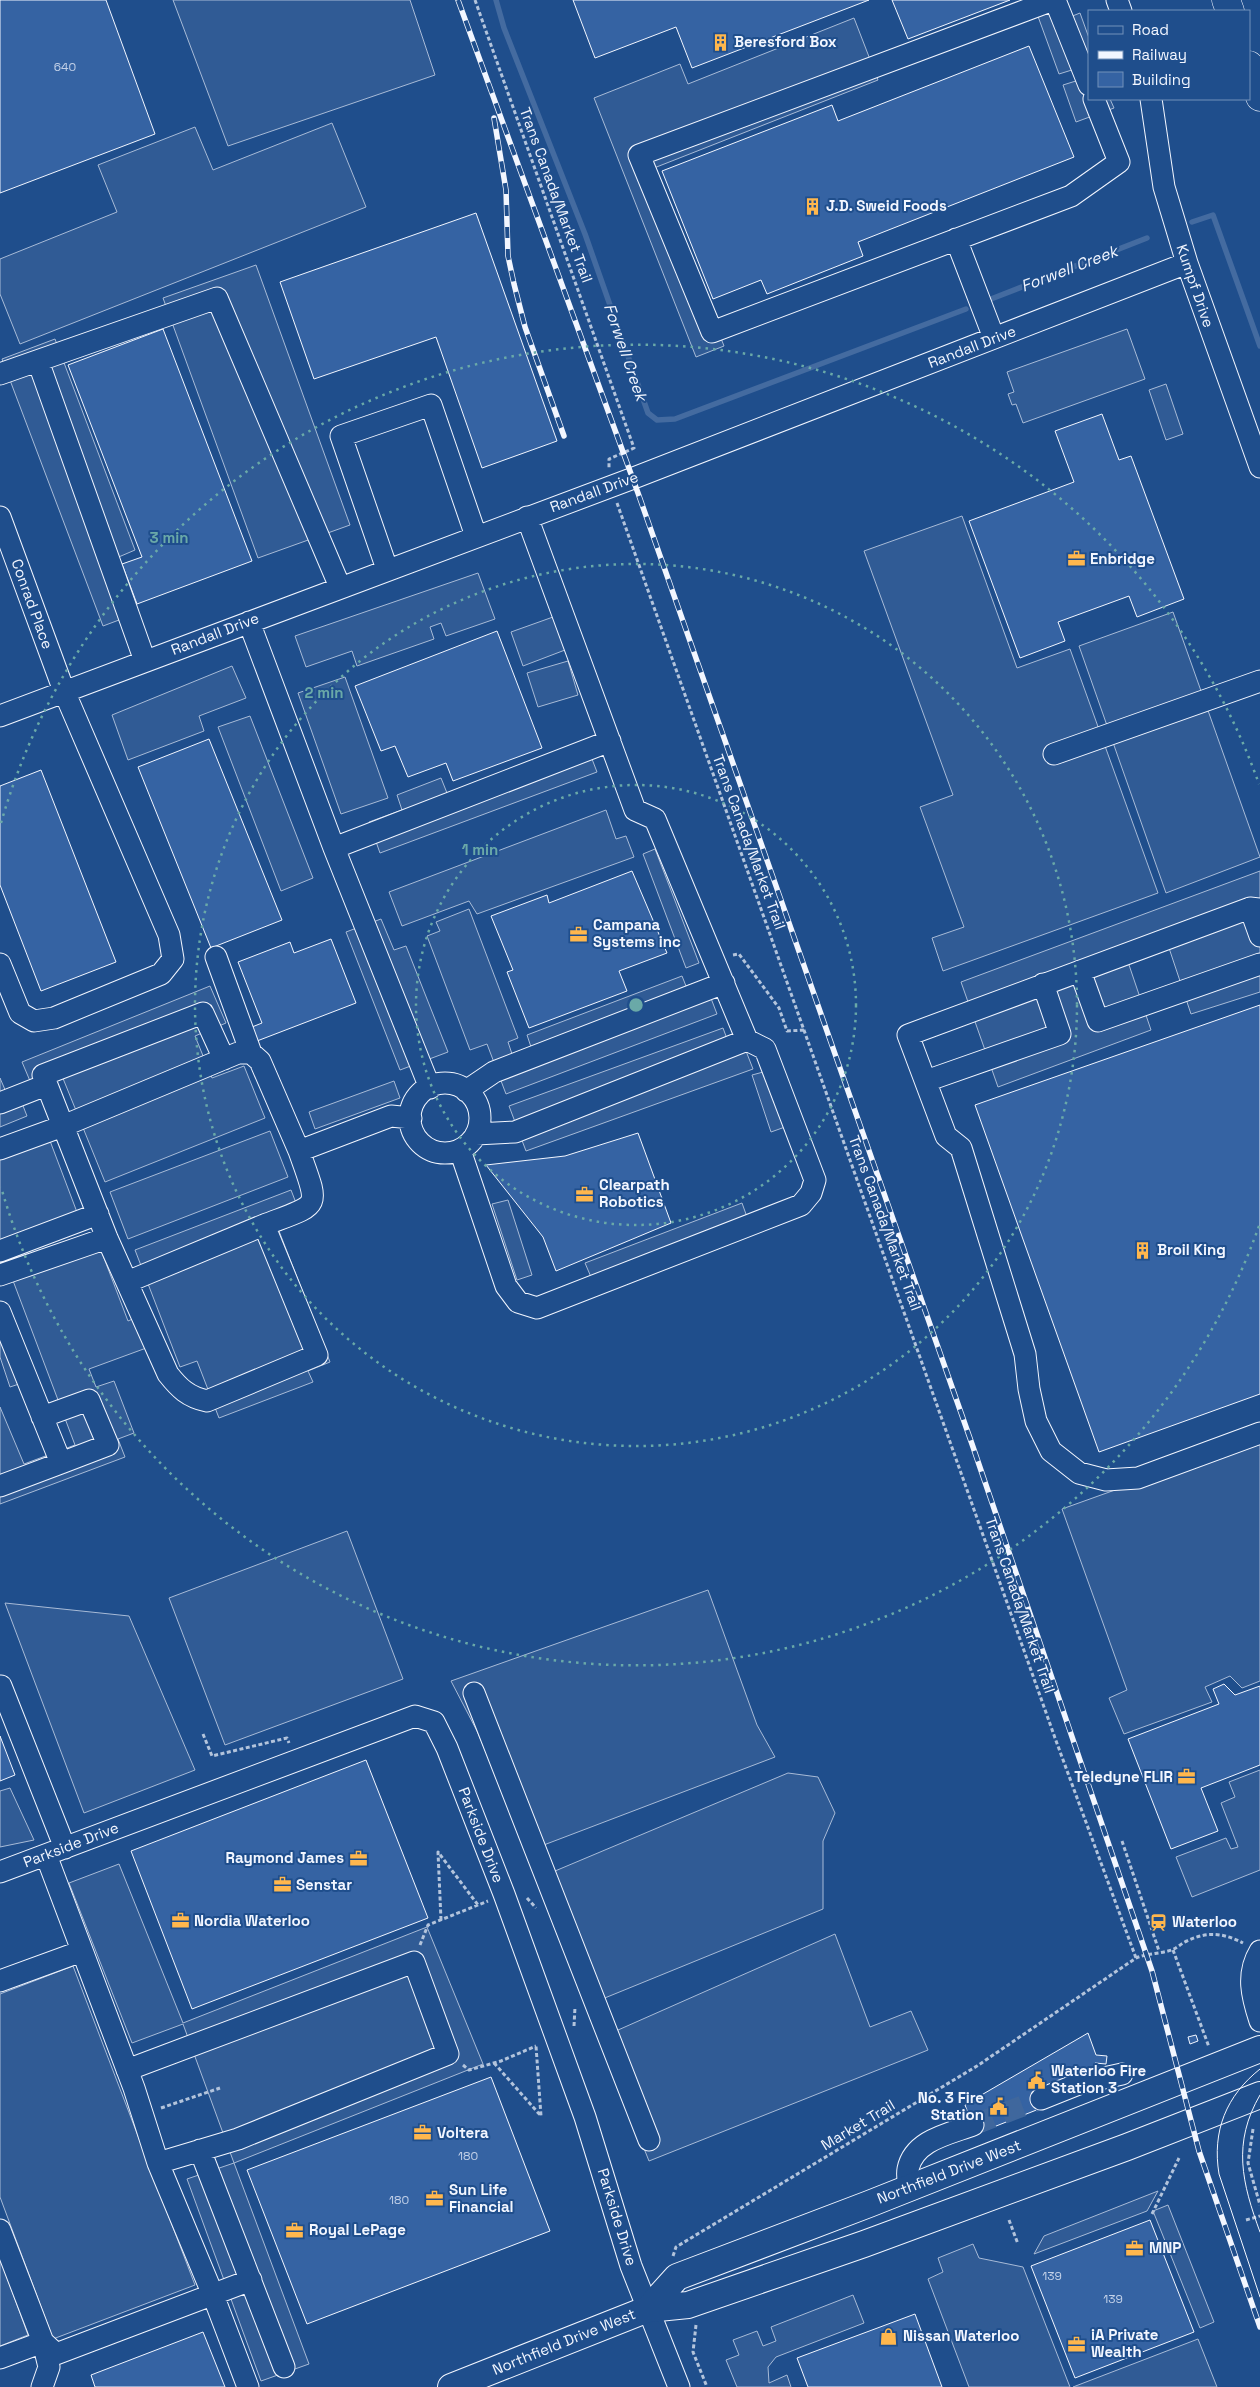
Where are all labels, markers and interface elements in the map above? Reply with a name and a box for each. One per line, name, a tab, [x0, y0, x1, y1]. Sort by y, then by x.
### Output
legend	[1088, 10, 1250, 100]
text: Road	[1132, 20, 1169, 39]
building icon: Beresford Box	[710, 32, 730, 52]
place label: Beresford Box	[734, 32, 837, 51]
text: Railway	[1132, 45, 1187, 64]
house number: 640	[54, 59, 76, 75]
text: Building	[1132, 70, 1191, 89]
street label: Trans Canada/Market Trail	[516, 105, 597, 285]
building icon: J.D. Sweid Foods	[802, 196, 822, 216]
place label: J.D. Sweid Foods	[826, 196, 947, 215]
water label: Forwell Creek	[1018, 240, 1123, 297]
street label: Kumpf Drive	[1172, 242, 1219, 330]
water label: Forwell Creek	[599, 300, 653, 406]
street label: Randall Drive	[925, 321, 1019, 372]
street label: Randall Drive	[547, 467, 641, 516]
text: 3 min	[150, 528, 188, 547]
office icon: Enbridge	[1066, 549, 1086, 569]
place label: Enbridge	[1090, 549, 1155, 568]
street label: Conrad Place	[7, 556, 58, 652]
street label: Randall Drive	[168, 608, 262, 659]
text: 2 min	[305, 683, 343, 702]
street label: Trans Canada/Market Trail	[709, 752, 790, 932]
text: 1 min	[462, 840, 498, 859]
place label: Campana Systems inc	[593, 915, 681, 951]
office icon: Campana Systems inc	[569, 924, 589, 944]
centre of rings	[627, 996, 645, 1014]
street label: Trans Canada/Market Trail	[845, 1133, 926, 1313]
place label: Clearpath Robotics	[599, 1175, 670, 1211]
office icon: Clearpath Robotics	[575, 1184, 595, 1204]
building icon: Broil King	[1133, 1240, 1153, 1260]
place label: Broil King	[1157, 1240, 1226, 1259]
street label: Trans Canada/Market Trail	[981, 1514, 1060, 1696]
place label: Teledyne FLIR	[1074, 1767, 1173, 1786]
office icon: Teledyne FLIR	[1177, 1767, 1197, 1787]
street label: Parkside Drive	[455, 1784, 508, 1885]
street label: Parkside Drive	[20, 1818, 121, 1871]
place label: Raymond James	[226, 1848, 344, 1867]
office icon: Raymond James	[348, 1848, 368, 1868]
office icon: Senstar	[272, 1875, 292, 1895]
place label: Senstar	[296, 1875, 352, 1894]
office icon: Nordia Waterloo	[170, 1911, 190, 1931]
place label: Nordia Waterloo	[194, 1911, 310, 1930]
station icon: Waterloo	[1148, 1912, 1168, 1932]
place label: Waterloo	[1172, 1912, 1237, 1931]
place label: Waterloo Fire Station 3	[1051, 2061, 1147, 2097]
public building icon: Waterloo Fire Station 3	[1027, 2070, 1047, 2090]
place label: No. 3 Fire Station	[918, 2088, 984, 2124]
street label: Market Trail	[817, 2095, 898, 2154]
public building icon: No. 3 Fire Station	[988, 2097, 1008, 2117]
office icon: Voltera	[413, 2123, 433, 2143]
place label: Voltera	[437, 2123, 489, 2142]
street label: Northfield Drive West	[874, 2135, 1024, 2208]
house number: 180	[458, 2148, 478, 2164]
street label: Parkside Drive	[594, 2166, 641, 2268]
place label: Sun Life Financial	[449, 2180, 514, 2216]
office icon: Sun Life Financial	[425, 2189, 445, 2209]
house number: 180	[389, 2192, 409, 2208]
office icon: Royal LePage	[285, 2220, 305, 2240]
place label: Royal LePage	[309, 2220, 406, 2239]
office icon: MNP	[1125, 2238, 1145, 2258]
place label: MNP	[1149, 2238, 1181, 2257]
house number: 139	[1042, 2268, 1062, 2284]
house number: 139	[1103, 2291, 1123, 2307]
street label: Northfield Drive West	[489, 2304, 638, 2379]
place label: iA Private Wealth	[1091, 2325, 1159, 2361]
shop icon: Nissan Waterloo	[879, 2326, 899, 2346]
place label: Nissan Waterloo	[903, 2326, 1019, 2345]
office icon: iA Private Wealth	[1067, 2334, 1087, 2354]

